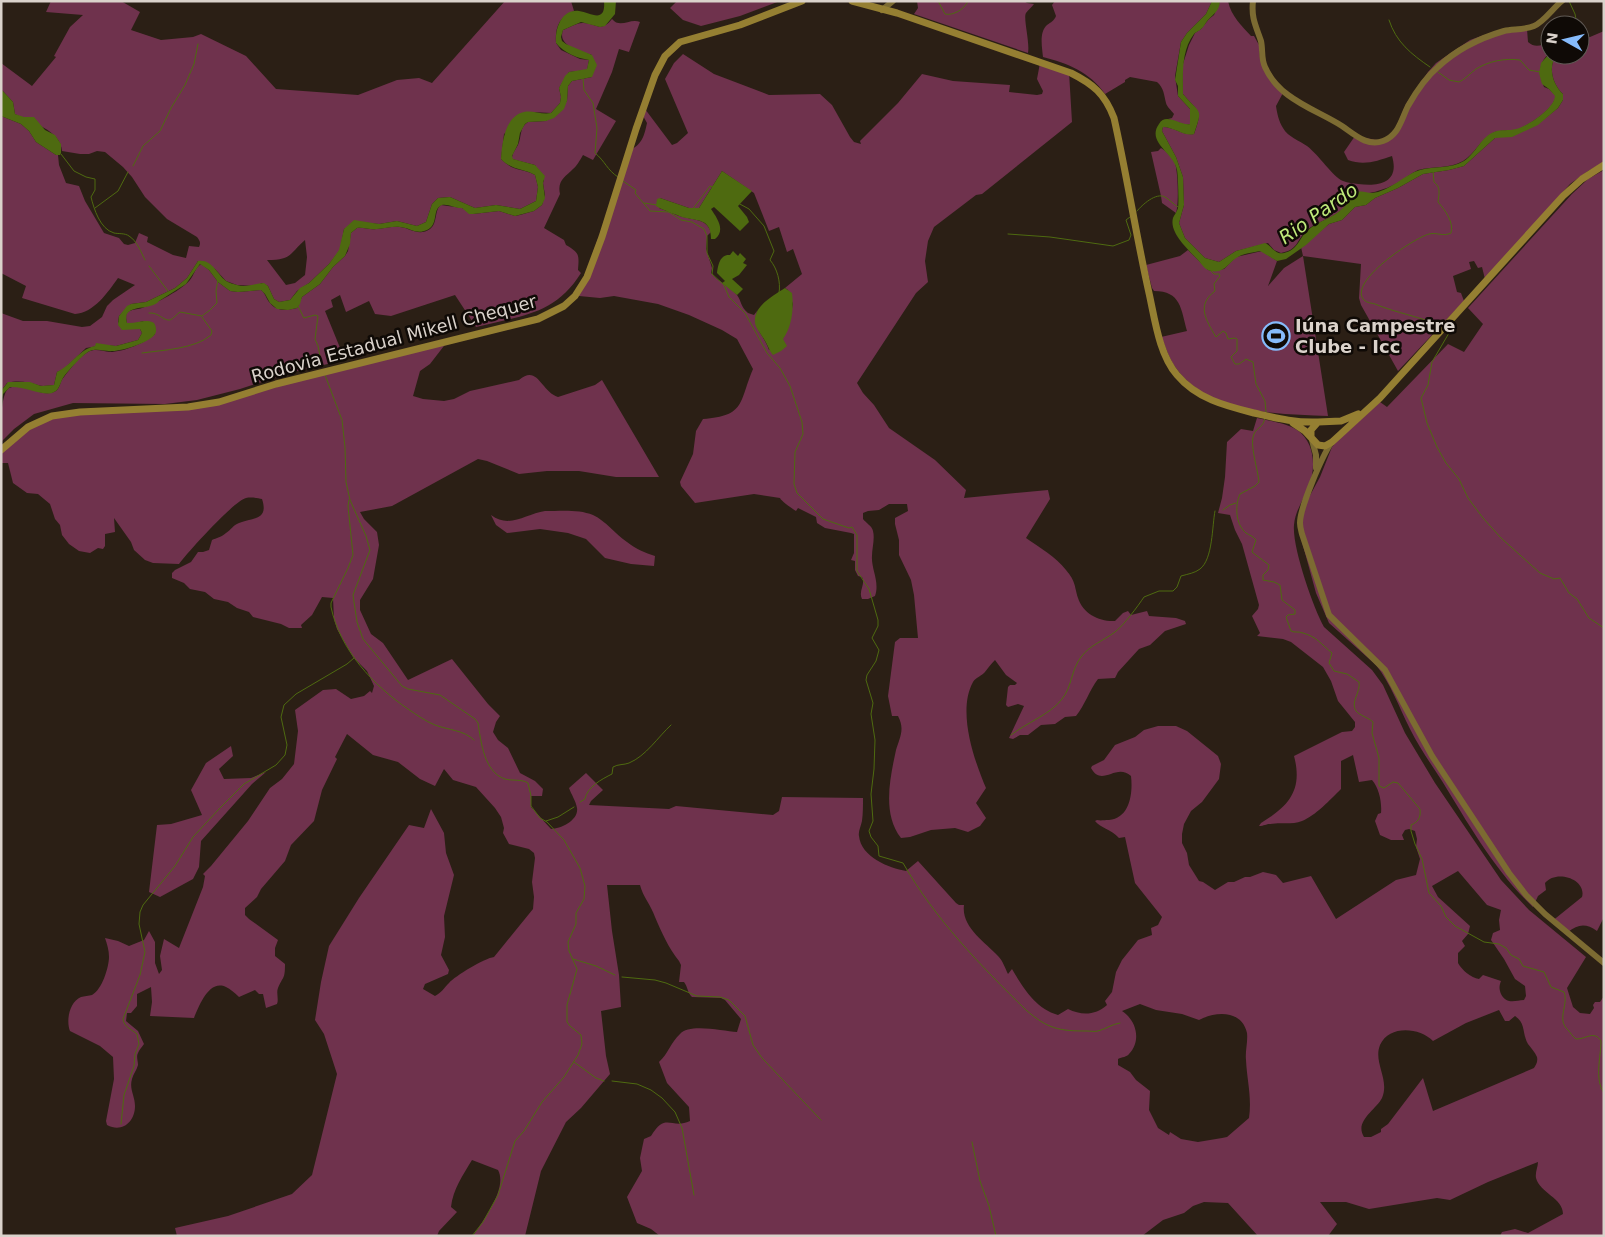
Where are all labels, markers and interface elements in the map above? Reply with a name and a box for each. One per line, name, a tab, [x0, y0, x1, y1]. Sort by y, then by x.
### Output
north arrow	[1540, 15, 1590, 65]
text: N	[1543, 31, 1561, 45]
water label: Rio Pardo	[1275, 178, 1361, 248]
street label: Rodovia Estadual Mikell Chequer	[249, 290, 539, 387]
place label: Iúna Campestre Clube - Icc	[1295, 315, 1455, 357]
sports icon: Iúna Campestre Clube - Icc	[1261, 321, 1291, 351]

